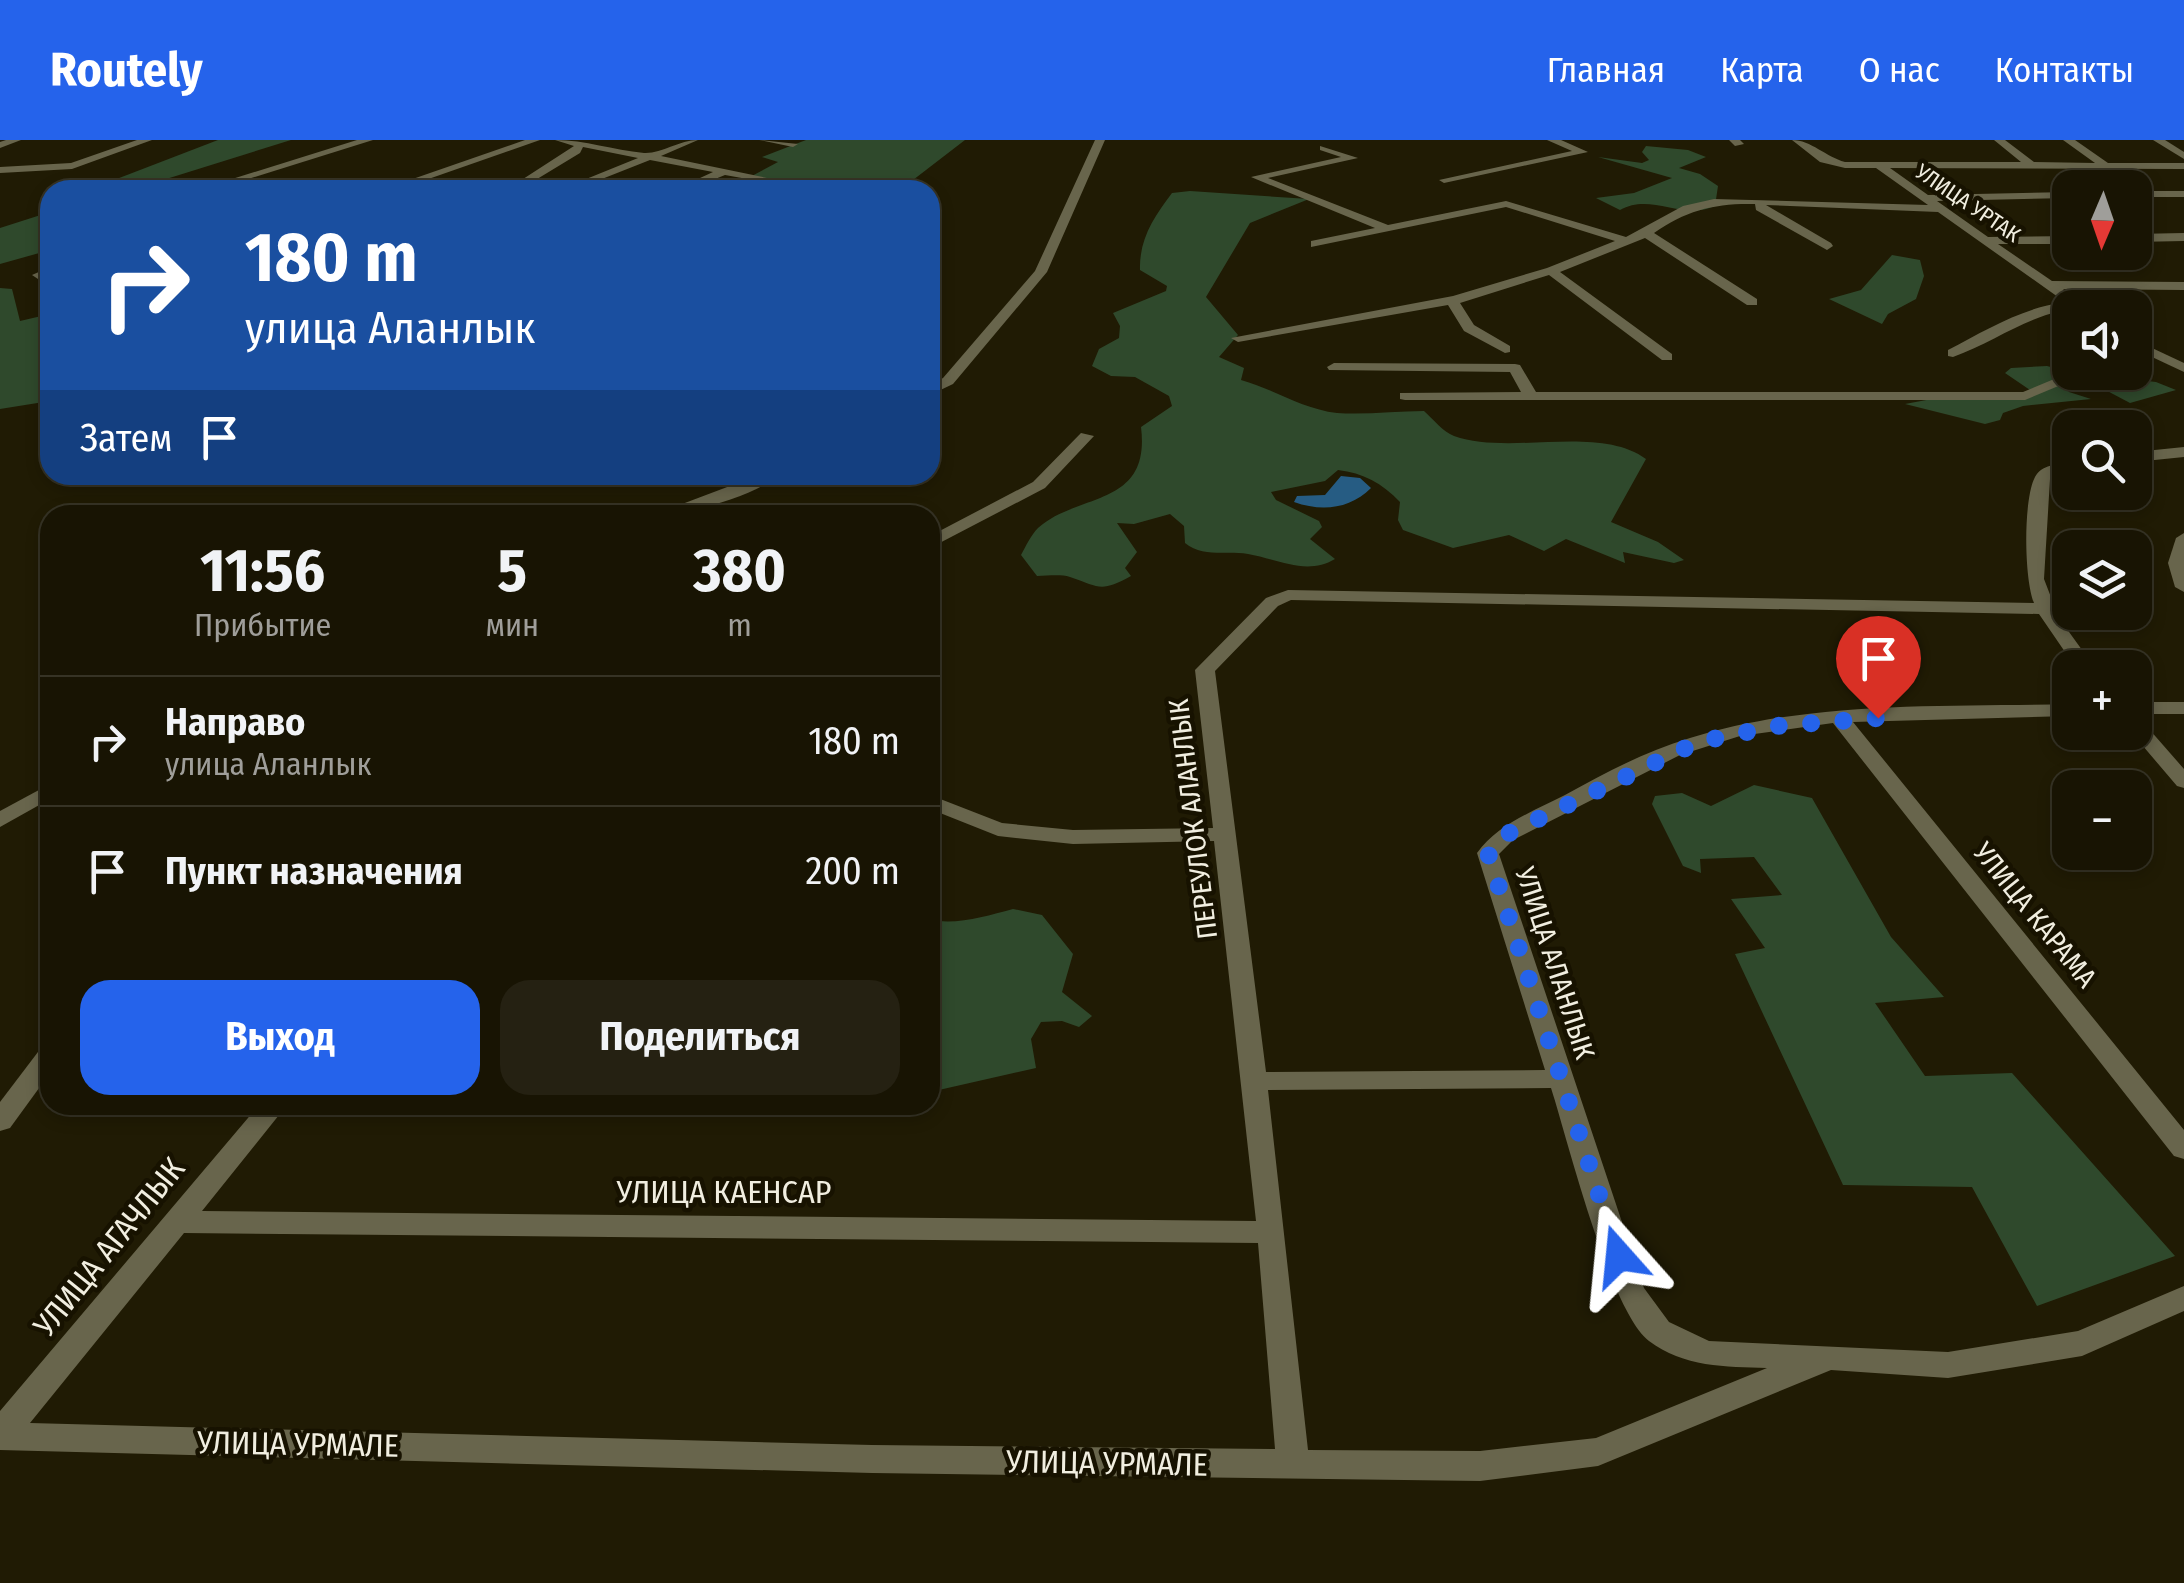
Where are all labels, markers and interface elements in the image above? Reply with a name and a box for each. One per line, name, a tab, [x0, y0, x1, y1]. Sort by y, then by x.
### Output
text: Routely	[50, 41, 203, 99]
text: Главная	[1547, 49, 1665, 91]
text: Карта	[1720, 49, 1804, 91]
text: О нас	[1859, 49, 1940, 91]
text: Контакты	[1995, 49, 2134, 91]
street label: УЛИЦА УРТАК	[1910, 158, 2026, 248]
north arrow	[2052, 170, 2152, 270]
map controls	[2052, 170, 2152, 870]
text: 180 m	[245, 216, 418, 300]
icon: right	[80, 220, 210, 350]
button: sound	[2052, 290, 2152, 390]
text: улица Аланлык	[245, 301, 535, 355]
icon: arrive	[192, 410, 247, 465]
button: search	[2052, 410, 2152, 510]
text: Затем	[80, 415, 172, 461]
button: layers	[2052, 530, 2152, 630]
text: 11:56	[200, 535, 325, 607]
text: 5	[498, 535, 527, 607]
text: 380	[693, 535, 786, 607]
text: Прибытие	[194, 606, 331, 644]
text: мин	[485, 606, 539, 644]
text: m	[727, 606, 752, 644]
pin	[1836, 616, 1921, 719]
icon: arrive	[1851, 631, 1906, 686]
button: +	[2052, 650, 2152, 750]
street label: ПЕРЕУЛОК АЛАНЛЫК	[1162, 697, 1224, 941]
text: Направо	[165, 699, 305, 745]
icon: right	[80, 714, 135, 769]
text: 180 m	[808, 718, 900, 764]
text: улица Аланлык	[165, 745, 371, 783]
button: −	[2052, 770, 2152, 870]
street label: УЛИЦА КАРАМА	[1966, 835, 2104, 994]
icon: arrive	[80, 844, 135, 899]
text: Пункт назначения	[165, 848, 463, 894]
text: 200 m	[805, 848, 900, 894]
street label: УЛИЦА АЛАНЛЫК	[1508, 862, 1602, 1063]
button: Выход	[80, 980, 480, 1095]
button: Поделиться	[500, 980, 900, 1095]
street label: УЛИЦА АГАЧЛЫК	[25, 1150, 192, 1345]
street label: УЛИЦА КАЕНСАР	[616, 1173, 831, 1211]
position arrow	[1567, 1204, 1671, 1308]
street label: УЛИЦА УРМАЛЕ	[196, 1423, 399, 1465]
street label: УЛИЦА УРМАЛЕ	[1005, 1442, 1208, 1484]

